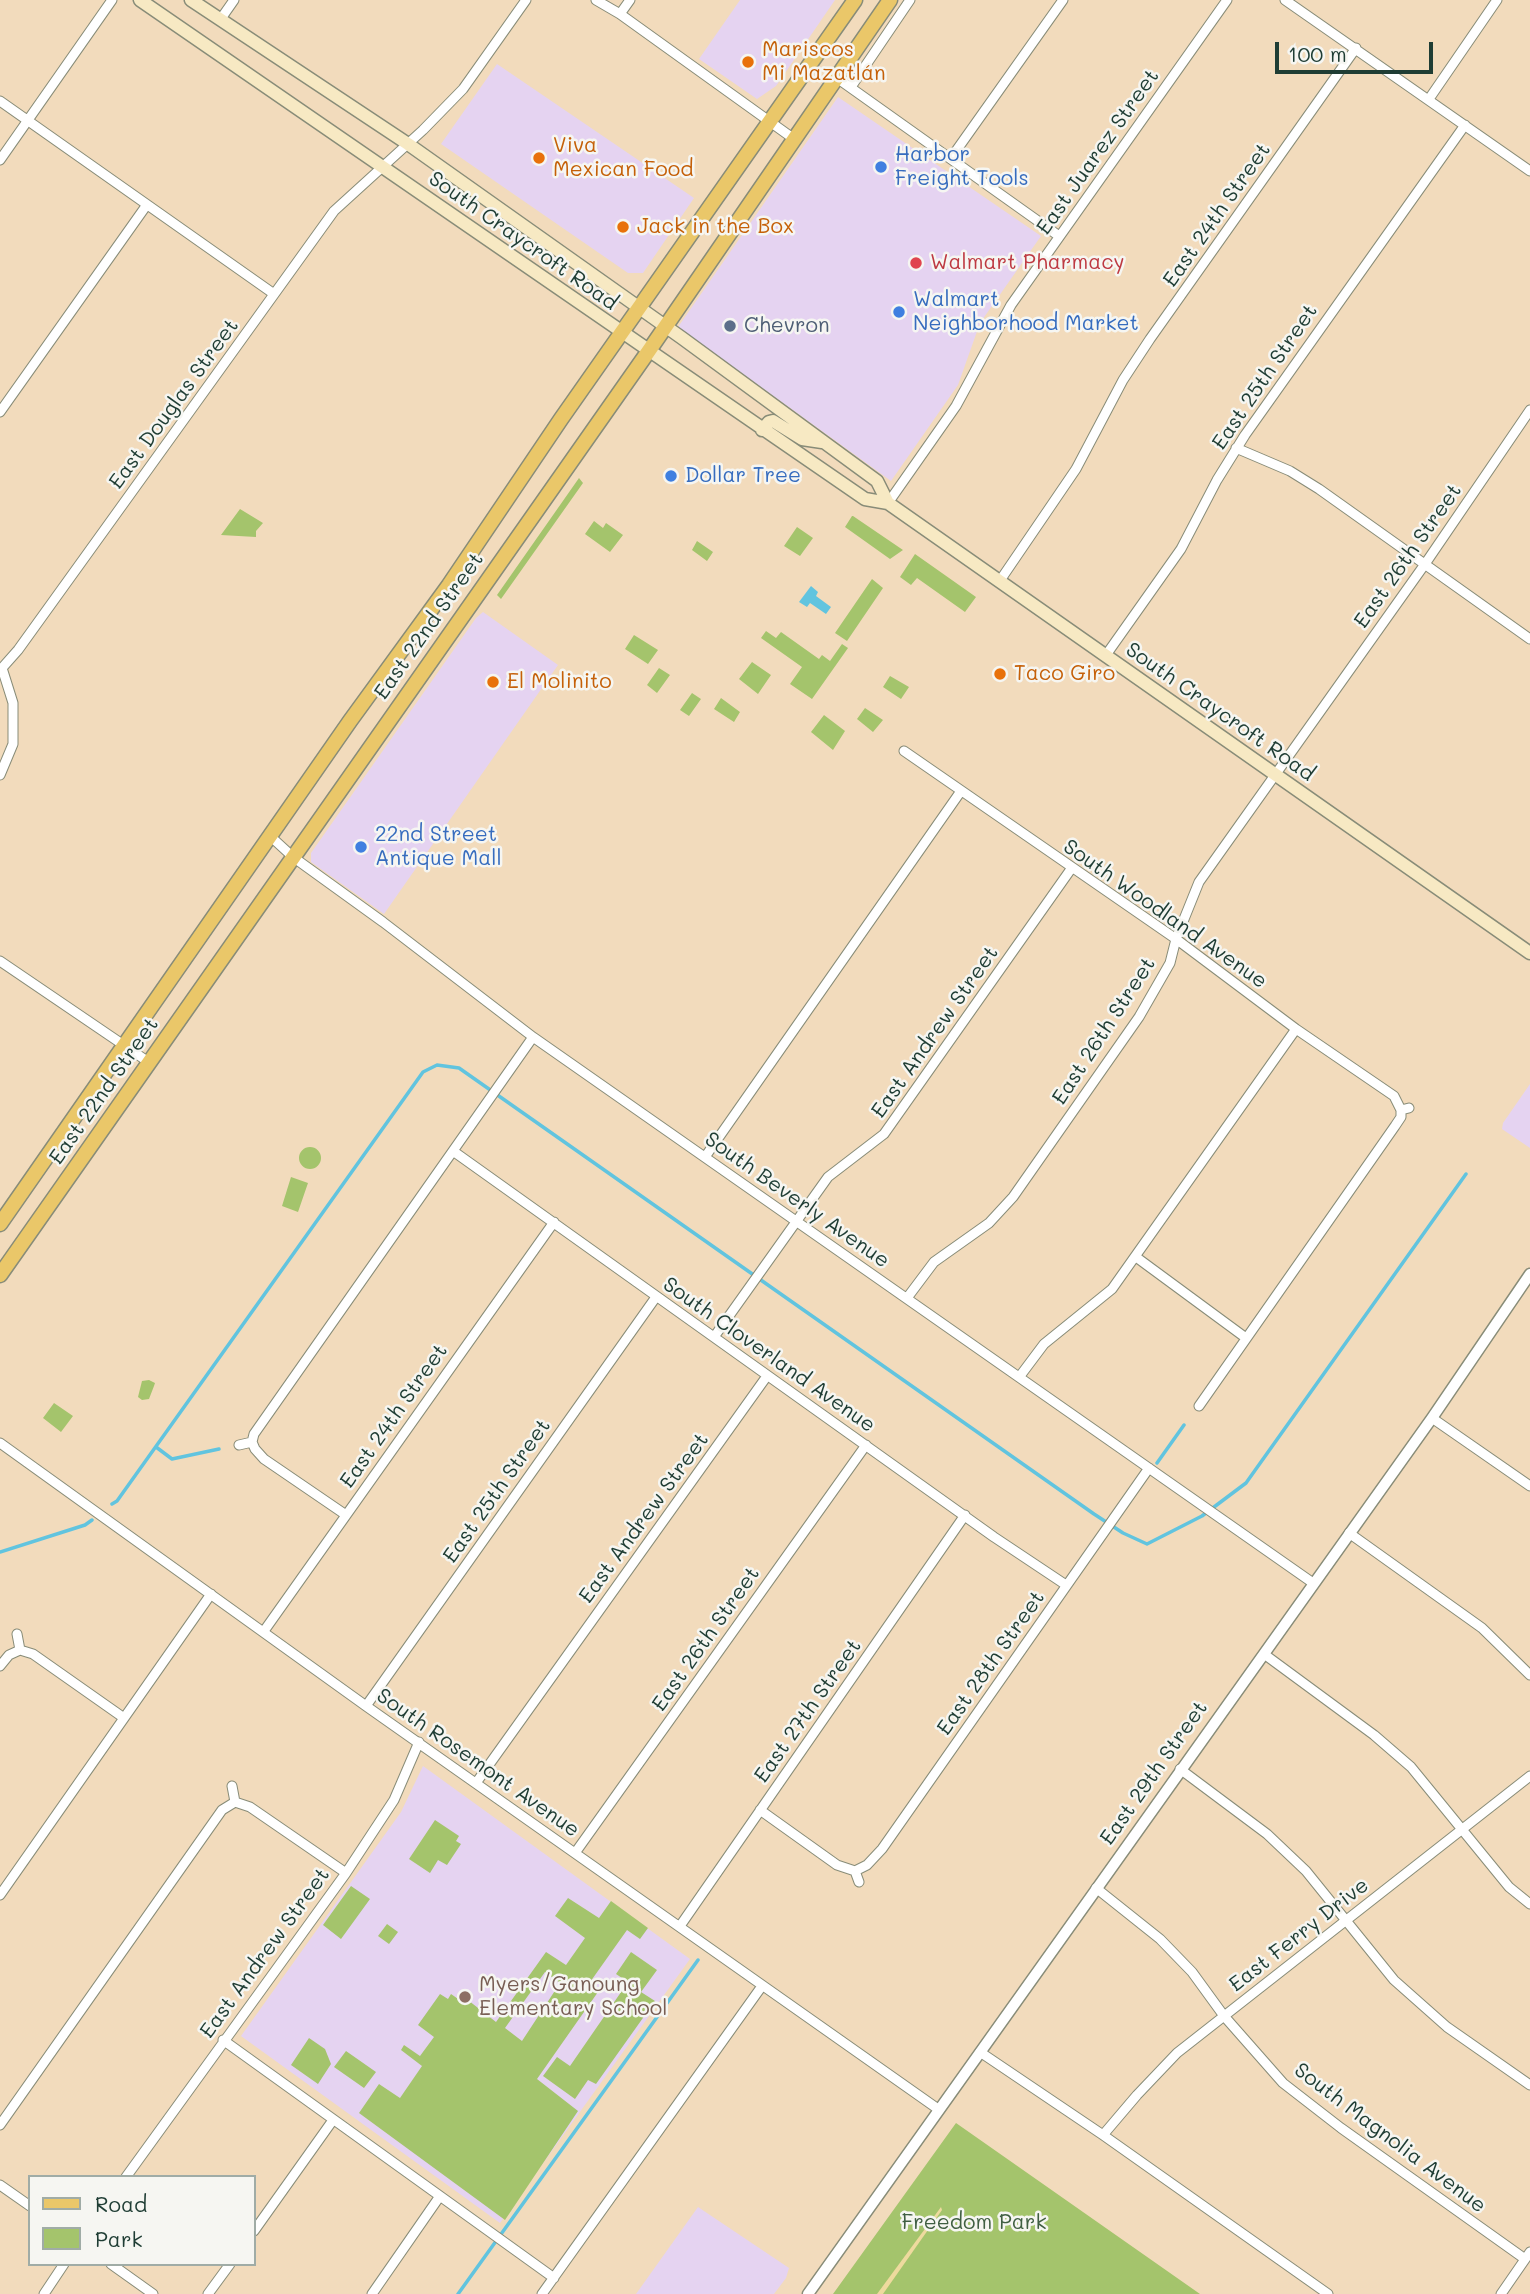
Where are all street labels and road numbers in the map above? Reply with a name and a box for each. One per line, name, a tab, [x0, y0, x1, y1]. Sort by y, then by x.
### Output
street label: East Juarez Street	[1031, 64, 1165, 240]
street label: East 24th Street	[1158, 138, 1276, 292]
street label: South Craycroft Road	[424, 166, 622, 316]
street label: East 25th Street	[1207, 300, 1323, 454]
street label: East Douglas Street	[104, 314, 244, 494]
street label: East 26th Street	[1349, 479, 1467, 633]
street label: East 22nd Street	[369, 548, 489, 704]
street label: South Craycroft Road	[1121, 637, 1319, 787]
street label: South Woodland Avenue	[1058, 834, 1272, 994]
street label: East Andrew Street	[866, 941, 1004, 1123]
street label: East 26th Street	[1047, 953, 1161, 1109]
street label: East 22nd Street	[44, 1013, 164, 1169]
street label: South Beverly Avenue	[700, 1127, 894, 1273]
street label: South Cloverland Avenue	[658, 1272, 880, 1438]
street label: East 24th Street	[335, 1339, 453, 1493]
street label: East 25th Street	[438, 1414, 556, 1568]
street label: East Andrew Street	[574, 1428, 714, 1608]
street label: East 26th Street	[647, 1562, 765, 1716]
street label: East 28th Street	[932, 1586, 1050, 1740]
street label: East 27th Street	[749, 1634, 867, 1788]
street label: South Rosemont Avenue	[372, 1683, 584, 1843]
street label: East 29th Street	[1095, 1696, 1213, 1850]
street label: East Andrew Street	[195, 1863, 335, 2043]
street label: East Ferry Drive	[1224, 1873, 1374, 1997]
street label: South Magnolia Avenue	[1289, 2058, 1491, 2218]

